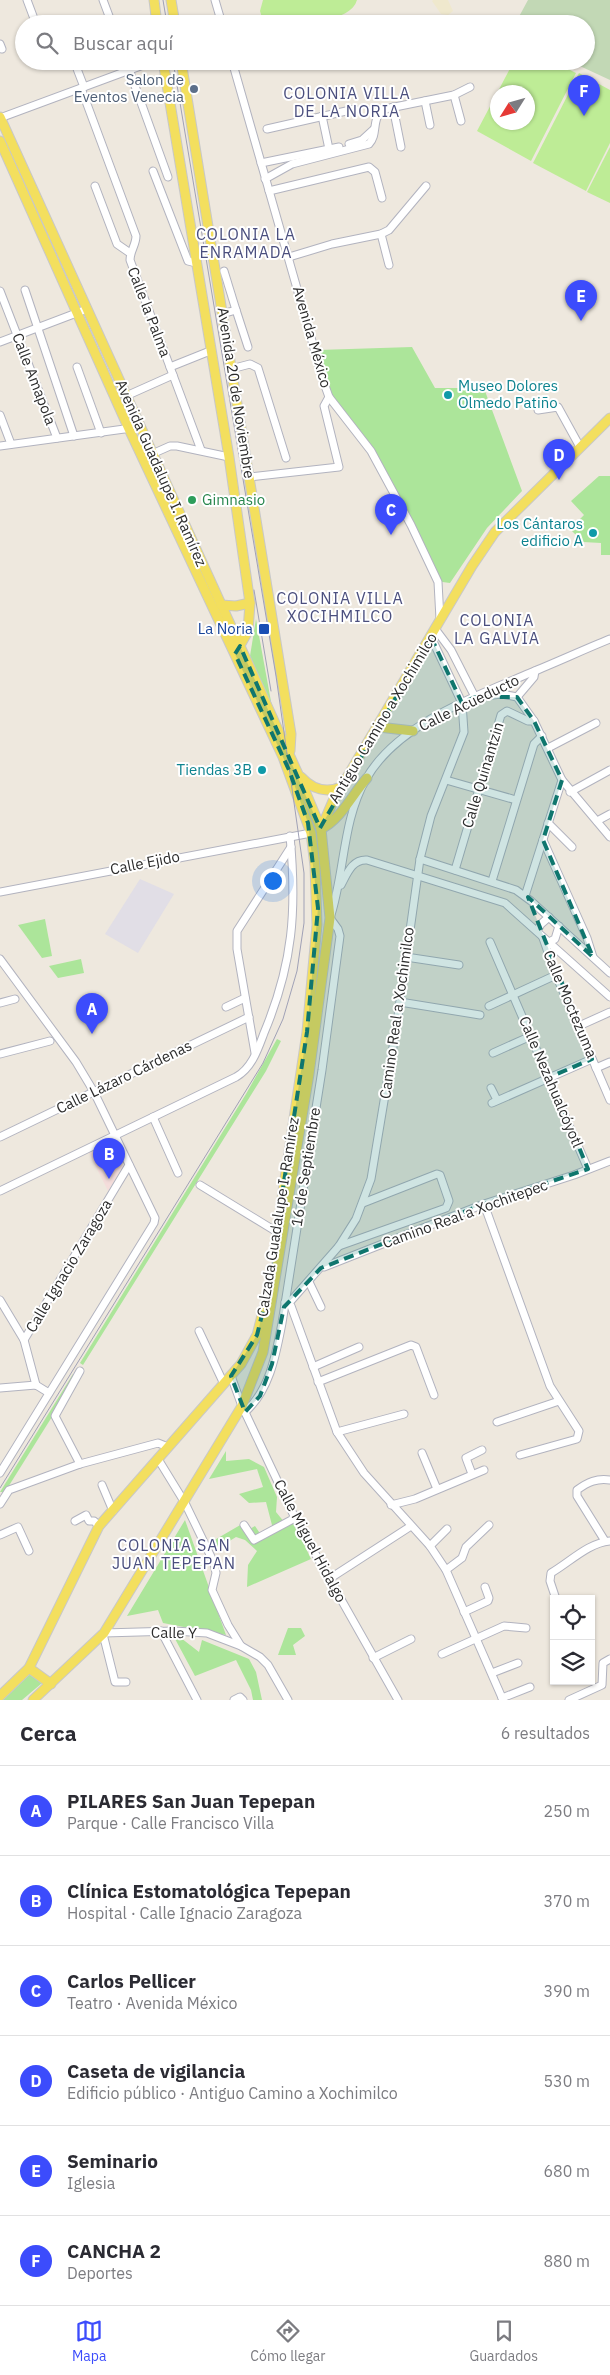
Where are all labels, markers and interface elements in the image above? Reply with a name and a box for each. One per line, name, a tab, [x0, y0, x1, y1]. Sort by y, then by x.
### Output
search box	[15, 15, 595, 70]
icon: search	[33, 29, 61, 57]
text: Buscar aquí	[73, 31, 173, 55]
place label: Salon de Eventos Venecia	[74, 70, 184, 106]
pin: F	[568, 75, 600, 116]
marker: Salon de Eventos Venecia	[188, 83, 200, 95]
district label: COLONIA VILLA DE LA NORIA	[283, 83, 411, 121]
north arrow	[490, 85, 535, 130]
district label: COLONIA LA ENRAMADA	[196, 224, 296, 262]
street label: Calle la Palma	[124, 264, 175, 360]
pin: E	[565, 280, 597, 321]
street label: Avenida México	[289, 284, 336, 390]
street label: Avenida 20 de Noviembre	[214, 306, 259, 480]
street label: Calle Amapola	[8, 330, 61, 428]
street label: Avenida Guadalupe I. Ramírez	[112, 376, 211, 569]
place label: Museo Dolores Olmedo Patiño	[458, 376, 558, 412]
marker: Museo Dolores Olmedo Patiño	[442, 389, 454, 401]
pin: D	[543, 439, 575, 480]
place label: Gimnasio	[202, 490, 265, 509]
marker: Gimnasio	[186, 494, 198, 506]
pin: C	[375, 494, 407, 535]
place label: Los Cántaros edificio A	[496, 514, 583, 550]
marker: Los Cántaros edificio A	[587, 527, 599, 539]
district label: COLONIA VILLA XOCIHMILCO	[276, 588, 404, 626]
district label: COLONIA LA GALVIA	[454, 610, 540, 648]
place label: La Noria	[198, 619, 253, 638]
marker: La Noria	[257, 622, 271, 636]
street label: Antiguo Camino a Xochimilco	[324, 629, 441, 806]
street label: Calle Acueducto	[415, 670, 522, 735]
street label: Calle Quinantzin	[457, 720, 508, 830]
place label: Tiendas 3B	[177, 760, 252, 779]
marker: Tiendas 3B	[256, 764, 268, 776]
street label: Calle Ejido	[108, 846, 181, 879]
your location	[260, 868, 286, 894]
street label: Camino Real a Xochimilco	[375, 926, 418, 1100]
street label: Calle Moctezuma	[539, 947, 602, 1061]
pin: A	[76, 993, 108, 1034]
street label: Calle Nezahualcóyotl	[515, 1013, 588, 1150]
street label: Calle Lázaro Cárdenas	[53, 1035, 195, 1118]
street label: 16 de Septiembre	[287, 1106, 324, 1228]
street label: Calzada Guadalupe I. Ramírez	[252, 1116, 303, 1318]
pin: B	[93, 1138, 125, 1179]
street label: Camino Real a Xochitepec	[380, 1175, 551, 1252]
street label: Calle Ignacio Zaragoza	[21, 1196, 116, 1336]
street label: Calle Miguel Hidalgo	[270, 1476, 351, 1606]
district label: COLONIA SAN JUAN TEPEPAN	[112, 1535, 236, 1573]
map controls	[550, 1595, 595, 1685]
button: locate	[550, 1595, 595, 1640]
street label: Calle Y	[151, 1623, 197, 1642]
button: layers	[550, 1640, 595, 1685]
text: Cerca	[20, 1719, 77, 1747]
text: 6 resultados	[501, 1723, 590, 1743]
text: PILARES San Juan Tepepan	[67, 1789, 315, 1813]
text: A	[31, 1801, 41, 1821]
text: 250 m	[543, 1801, 590, 1821]
text: Parque · Calle Francisco Villa	[67, 1813, 274, 1833]
text: Clínica Estomatológica Tepepan	[67, 1879, 351, 1903]
text: B	[31, 1891, 41, 1911]
text: 370 m	[543, 1891, 590, 1911]
text: Hospital · Calle Ignacio Zaragoza	[67, 1903, 302, 1923]
text: Carlos Pellicer	[67, 1969, 196, 1993]
text: C	[31, 1981, 41, 2001]
text: 390 m	[543, 1981, 590, 2001]
text: Teatro · Avenida México	[67, 1993, 237, 2013]
text: Caseta de vigilancia	[67, 2059, 245, 2083]
text: D	[30, 2071, 42, 2091]
text: 530 m	[543, 2071, 590, 2091]
text: Edificio público · Antiguo Camino a Xochimilco	[67, 2083, 398, 2103]
text: Seminario	[67, 2149, 158, 2173]
text: E	[31, 2161, 41, 2181]
text: 680 m	[543, 2161, 590, 2181]
text: Iglesia	[67, 2173, 115, 2193]
text: CANCHA 2	[67, 2239, 161, 2263]
text: F	[31, 2251, 41, 2271]
text: 880 m	[543, 2251, 590, 2271]
text: Deportes	[67, 2263, 133, 2283]
tab: Mapa	[72, 2317, 106, 2365]
tab: Cómo llegar	[250, 2317, 325, 2365]
tab: Guardados	[469, 2317, 538, 2365]

